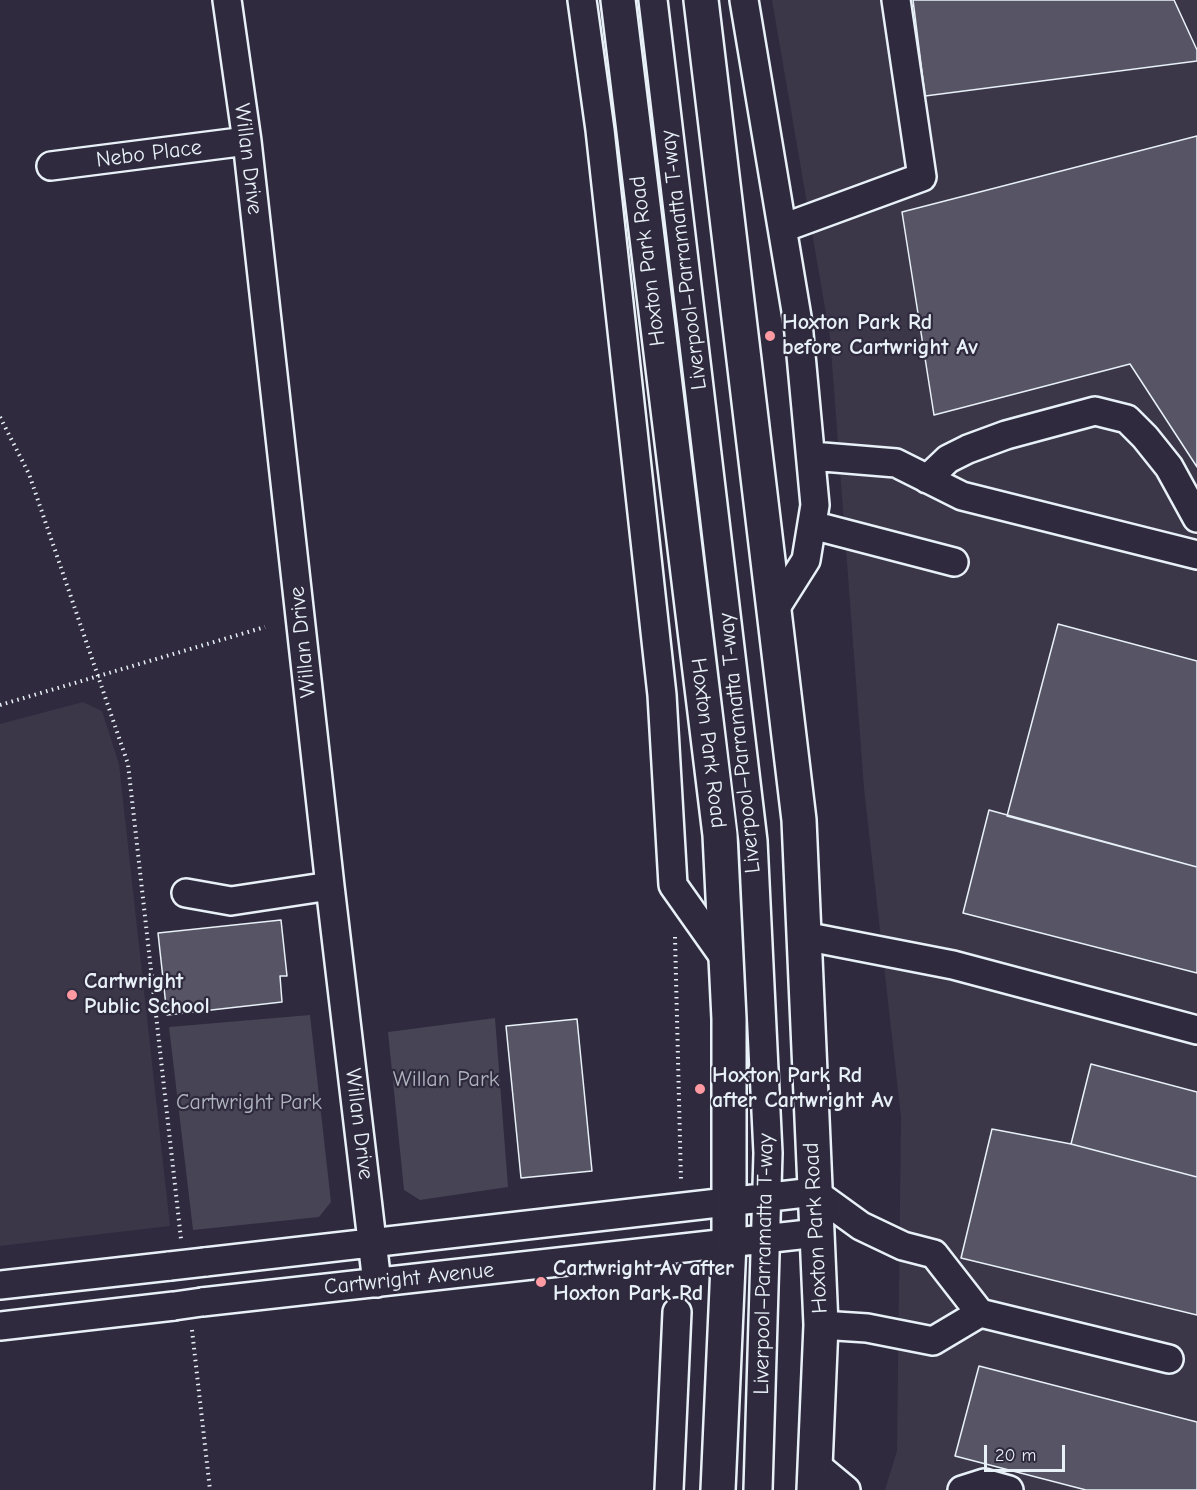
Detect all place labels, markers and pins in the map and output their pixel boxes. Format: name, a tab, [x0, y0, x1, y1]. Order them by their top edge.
place label: Hoxton Park Rd before Cartwright Av	[782, 310, 978, 362]
marker: Hoxton Park Rd before Cartwright Av	[763, 329, 777, 343]
place label: Cartwright Public School	[84, 969, 210, 1020]
marker: Cartwright Public School	[65, 988, 79, 1002]
place label: Hoxton Park Rd after Cartwright Av	[712, 1063, 893, 1114]
marker: Hoxton Park Rd after Cartwright Av	[693, 1082, 707, 1096]
place label: Cartwright Av after Hoxton Park Rd	[553, 1256, 734, 1308]
marker: Cartwright Av after Hoxton Park Rd	[534, 1275, 548, 1289]

